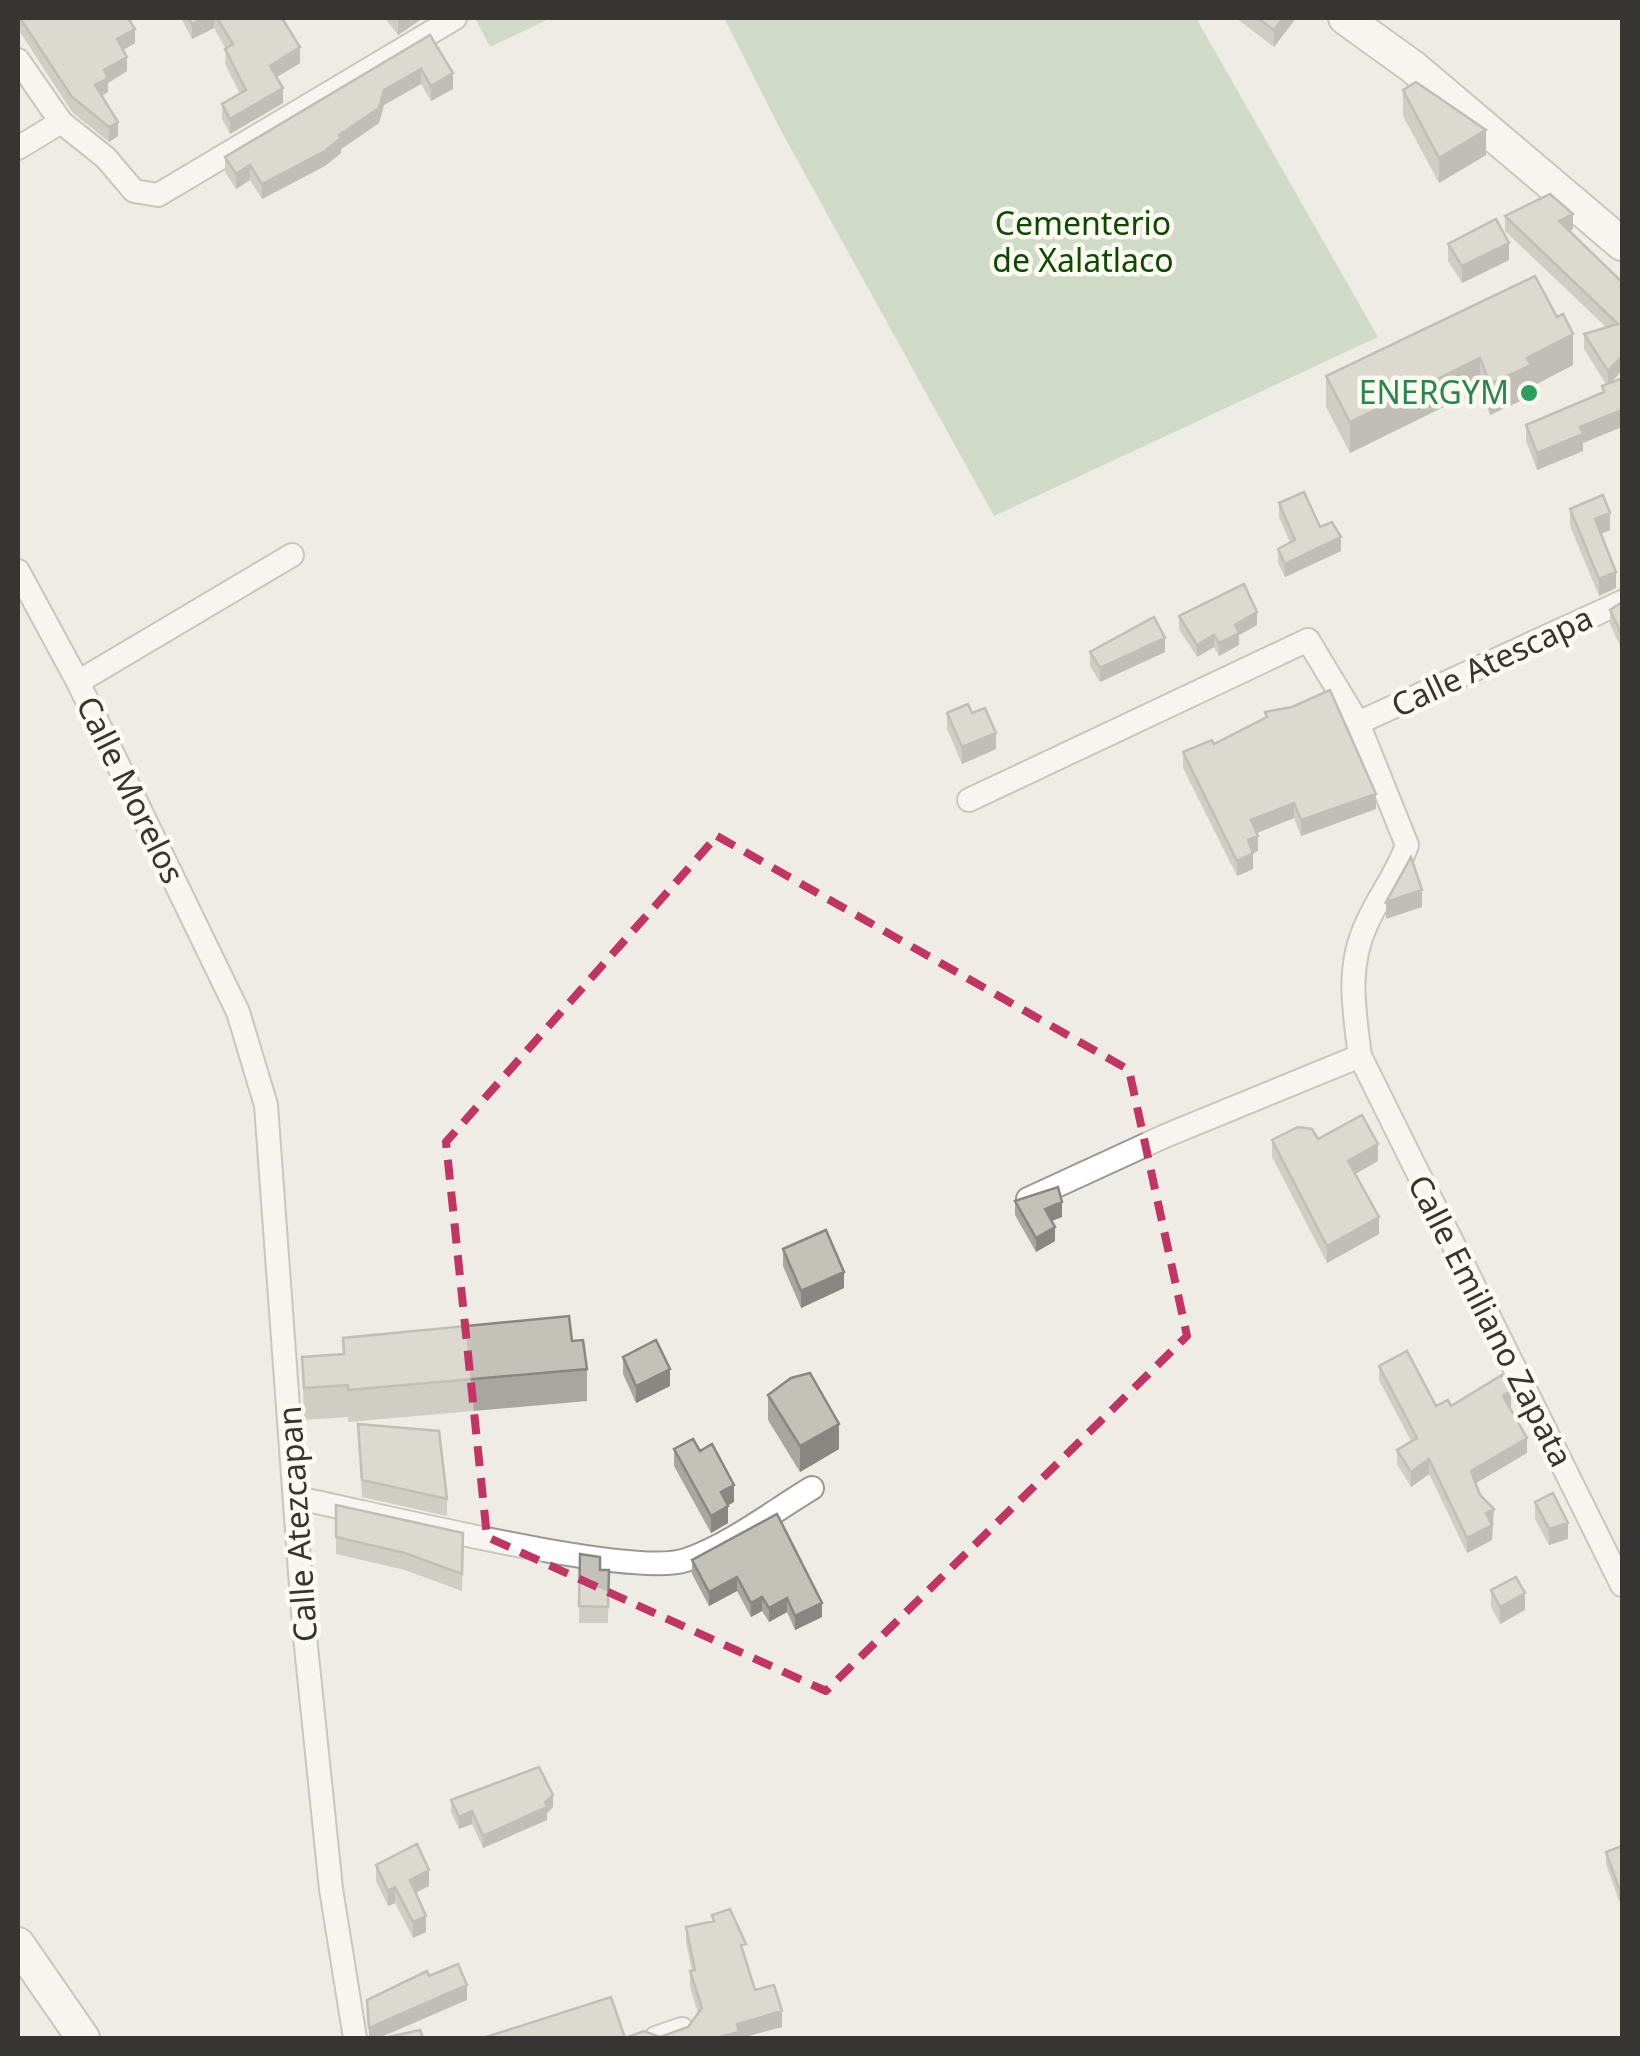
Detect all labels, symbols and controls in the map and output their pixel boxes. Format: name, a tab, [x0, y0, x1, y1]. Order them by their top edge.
park label: Cementerio de Xalatlaco	[992, 201, 1174, 281]
place label: ENERGYM	[1359, 370, 1509, 413]
marker: ENERGYM	[1518, 382, 1540, 404]
street label: Calle Atescapa	[1384, 595, 1599, 726]
street label: Calle Morelos	[68, 689, 195, 890]
street label: Calle Emiliano Zapata	[1399, 1167, 1584, 1474]
street label: Calle Atezcapan	[267, 1405, 326, 1644]

